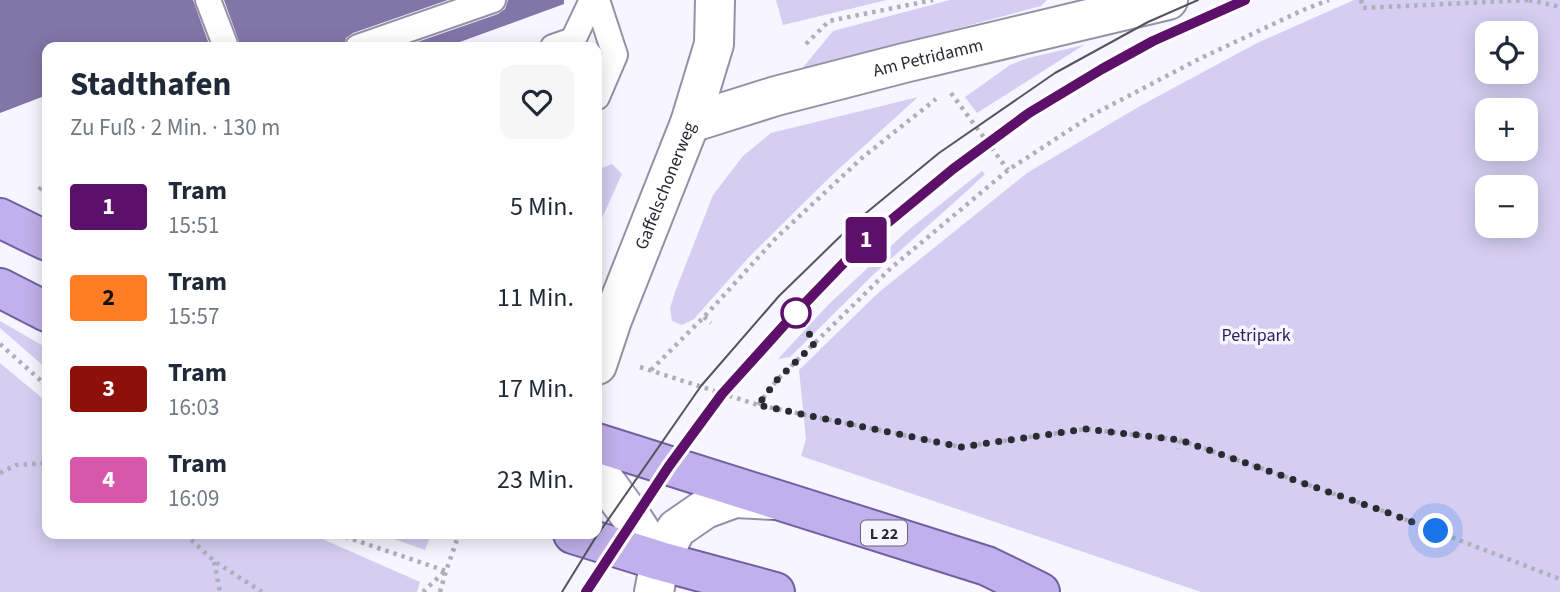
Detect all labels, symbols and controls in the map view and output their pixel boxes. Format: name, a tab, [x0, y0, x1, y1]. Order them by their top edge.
map controls	[1475, 21, 1538, 238]
button: locate	[1475, 21, 1538, 84]
street label: Am Petridamm	[870, 33, 986, 83]
text: Stadthafen	[70, 61, 231, 108]
button: heart	[500, 65, 574, 139]
button: +	[1475, 98, 1538, 161]
text: Zu Fuß · 2 Min. · 130 m	[70, 111, 280, 144]
street label: Gaffelschonerweg	[629, 118, 702, 253]
text: Tram	[168, 172, 227, 209]
button: −	[1475, 175, 1538, 238]
text: 5 Min.	[510, 188, 574, 225]
text: 1	[102, 189, 115, 224]
text: 15:51	[168, 209, 219, 242]
line badge: 1	[843, 217, 889, 263]
text: 1	[860, 222, 872, 257]
text: Tram	[168, 263, 227, 300]
text: 11 Min.	[497, 279, 574, 316]
text: 2	[102, 280, 115, 315]
unlabelled marker	[781, 298, 811, 328]
text: 15:57	[168, 300, 219, 333]
park label: Petripark	[1221, 323, 1291, 348]
text: Tram	[168, 354, 227, 391]
text: 17 Min.	[497, 370, 574, 407]
text: 3	[102, 371, 115, 406]
text: 16:03	[168, 391, 219, 424]
text: Tram	[168, 445, 227, 482]
text: 23 Min.	[497, 461, 574, 498]
text: 4	[102, 462, 115, 497]
text: 16:09	[168, 482, 219, 515]
your location	[1418, 513, 1453, 548]
road number: L 22	[861, 520, 907, 546]

